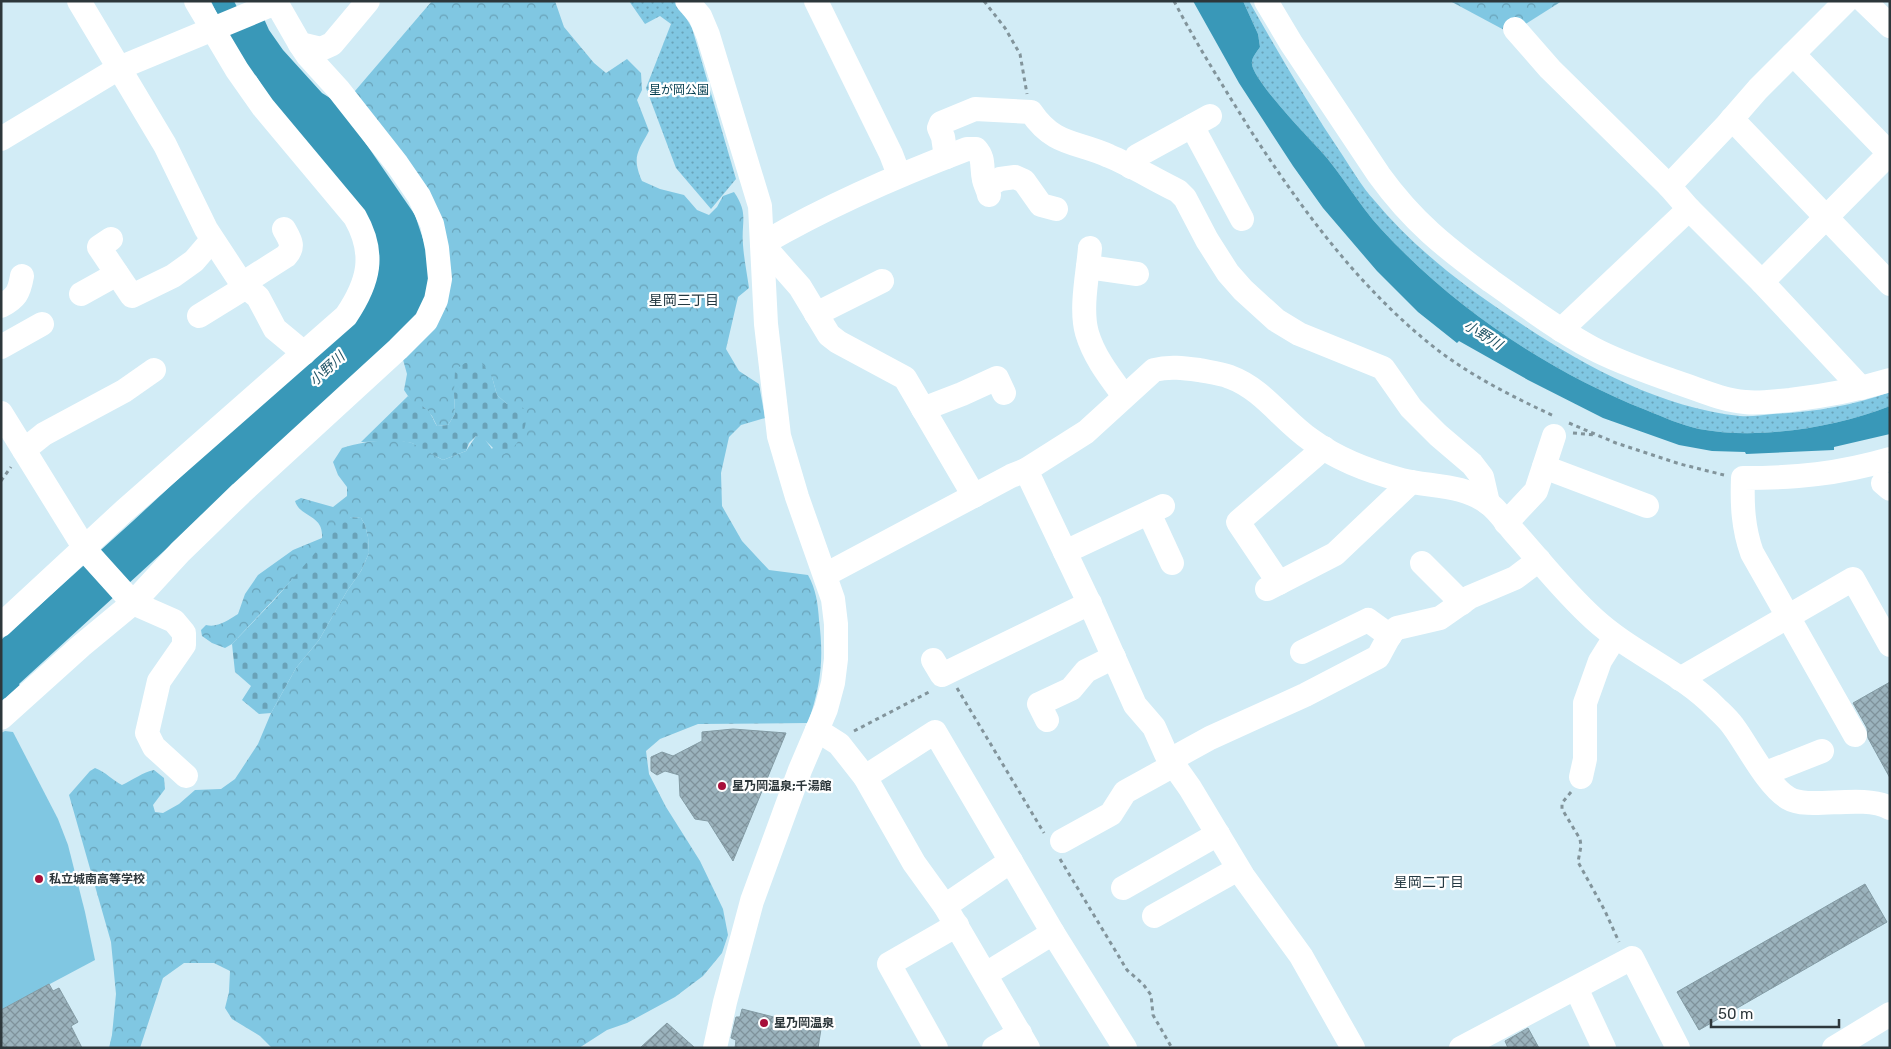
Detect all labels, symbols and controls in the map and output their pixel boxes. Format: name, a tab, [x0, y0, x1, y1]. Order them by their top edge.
park label: 星が岡公園	[649, 83, 709, 97]
district label: 星岡三丁目	[649, 292, 719, 309]
water label: 小野川	[1461, 317, 1507, 354]
water label: 小野川	[306, 347, 350, 390]
place label: 星乃岡温泉;千湯館	[732, 779, 832, 793]
marker: 星乃岡温泉;千湯館	[716, 780, 728, 792]
place label: 私立城南高等学校	[49, 872, 145, 886]
marker: 私立城南高等学校	[33, 873, 45, 885]
district label: 星岡二丁目	[1394, 874, 1464, 891]
scale bar	[1711, 996, 1838, 1028]
text: 50 m	[1718, 1005, 1753, 1023]
place label: 星乃岡温泉	[774, 1016, 834, 1030]
marker: 星乃岡温泉	[758, 1017, 770, 1029]

